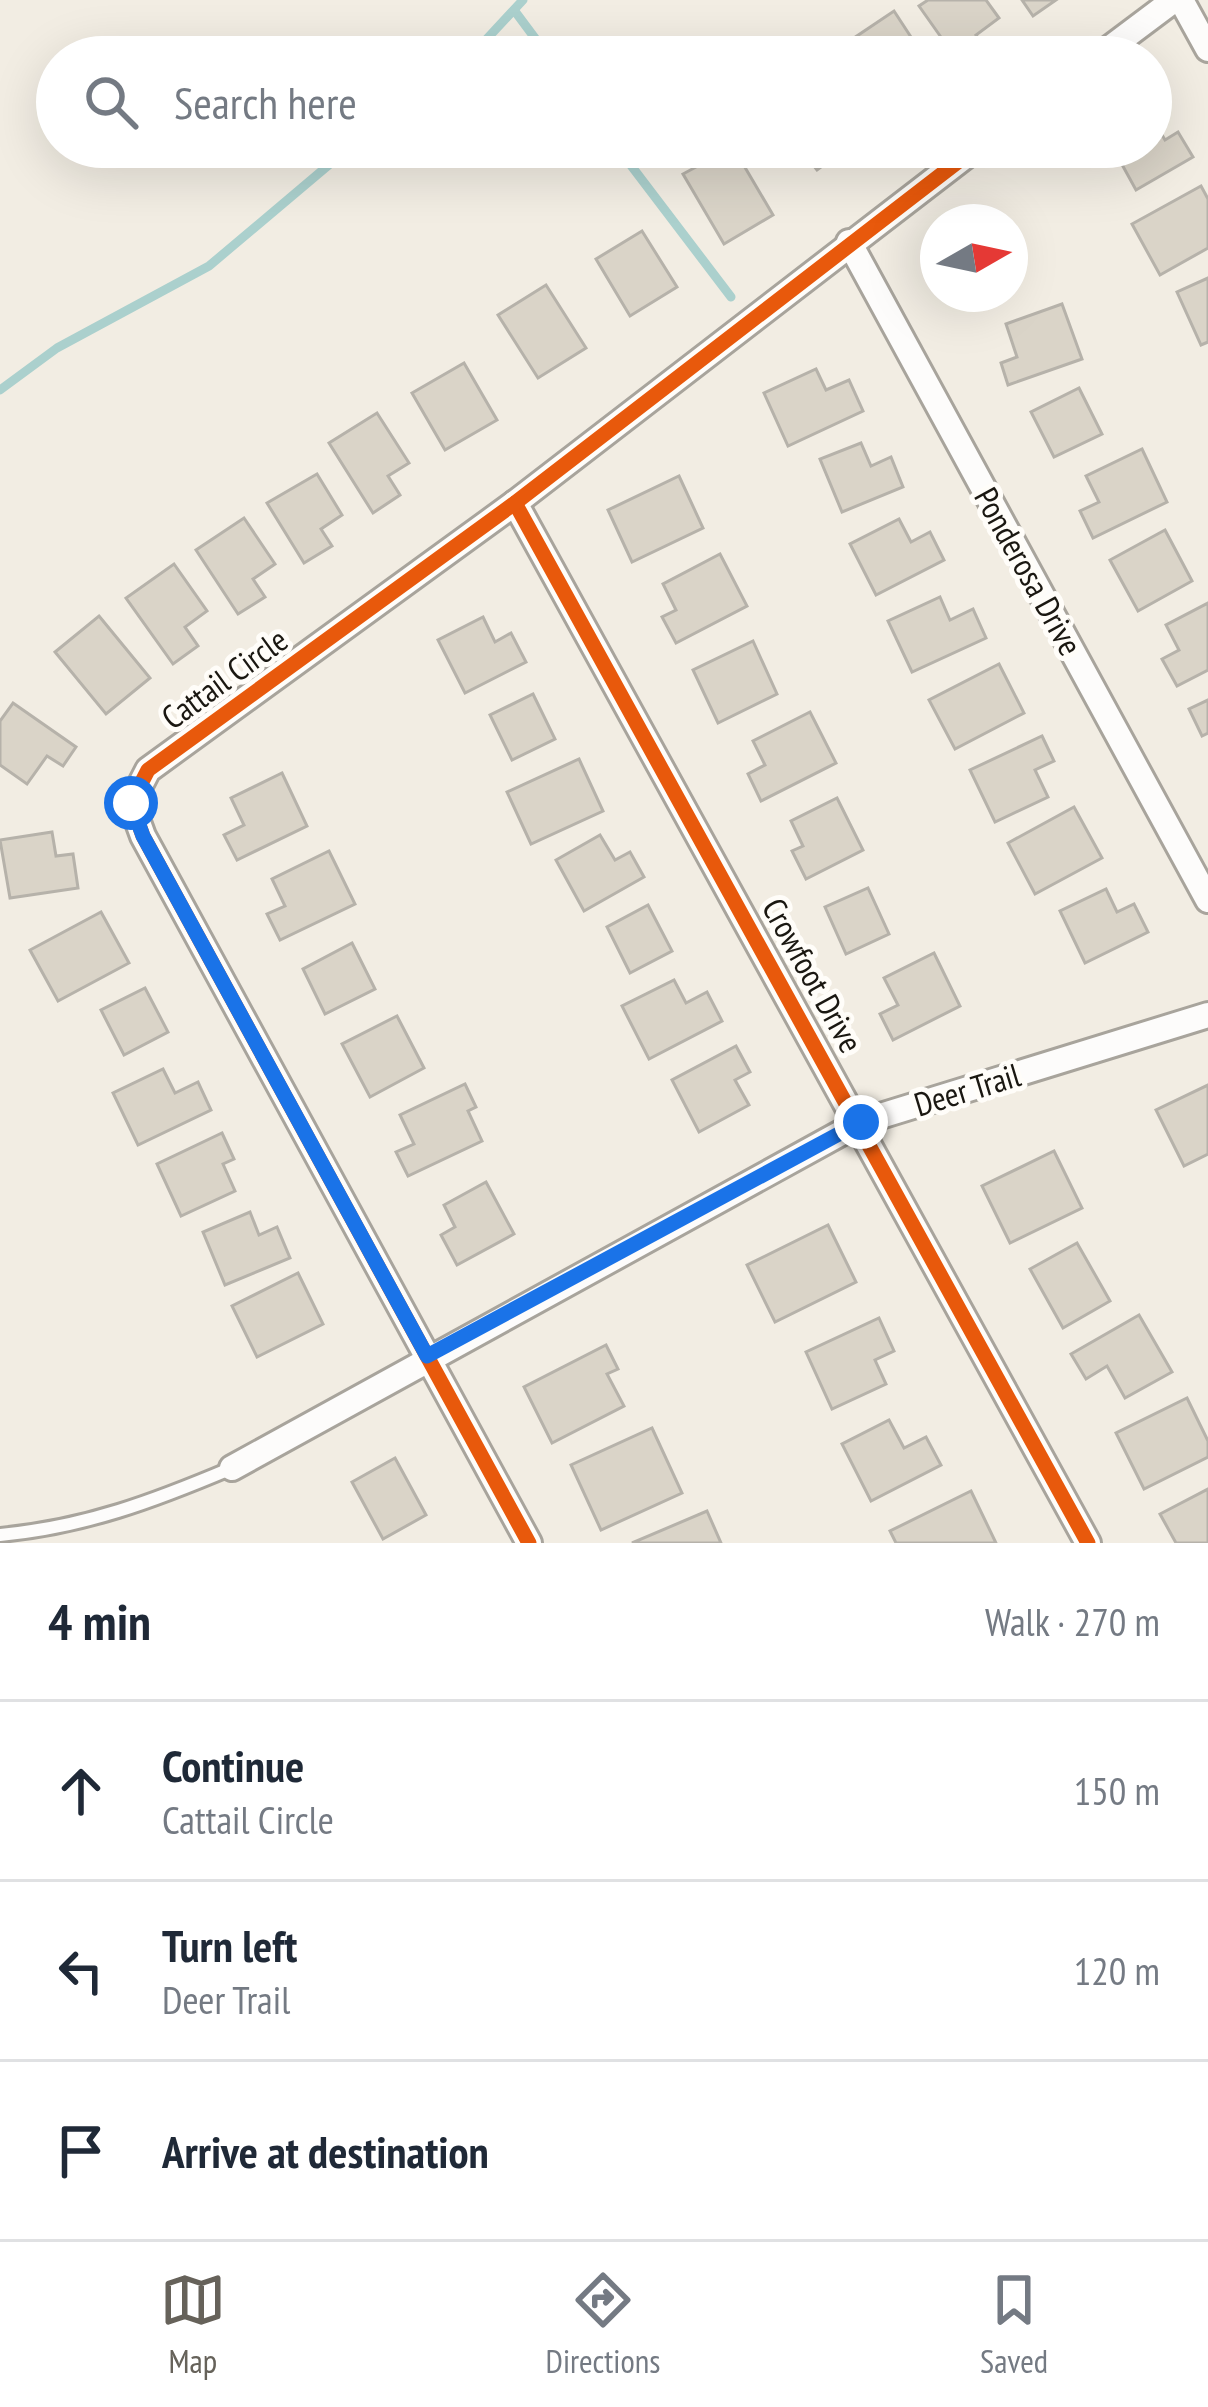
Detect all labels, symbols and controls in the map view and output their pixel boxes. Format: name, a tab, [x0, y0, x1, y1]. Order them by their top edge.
search box	[36, 36, 1172, 168]
icon: search	[78, 69, 144, 135]
text: Search here	[174, 73, 357, 131]
north arrow	[920, 204, 1028, 312]
street label: Ponderosa Drive	[965, 480, 1093, 662]
street label: Cattail Circle	[153, 618, 295, 738]
route start	[104, 776, 158, 830]
street label: Crowfoot Drive	[753, 890, 873, 1060]
street label: Deer Trail	[909, 1052, 1025, 1125]
route end	[834, 1095, 888, 1149]
text: 4 min	[48, 1588, 151, 1654]
text: Walk · 270 m	[985, 1596, 1160, 1647]
text: Continue	[162, 1736, 304, 1794]
icon: ahead	[48, 1758, 114, 1824]
text: 150 m	[1074, 1765, 1160, 1816]
text: Cattail Circle	[162, 1794, 334, 1845]
text: Turn left	[162, 1916, 297, 1974]
icon: left	[48, 1938, 114, 2004]
text: 120 m	[1074, 1945, 1160, 1996]
text: Deer Trail	[162, 1974, 290, 2025]
icon: arrive	[48, 2118, 114, 2184]
text: Arrive at destination	[162, 2122, 489, 2180]
tab: Map	[160, 2267, 226, 2382]
tab: Directions	[546, 2267, 660, 2382]
tab: Saved	[980, 2267, 1048, 2382]

